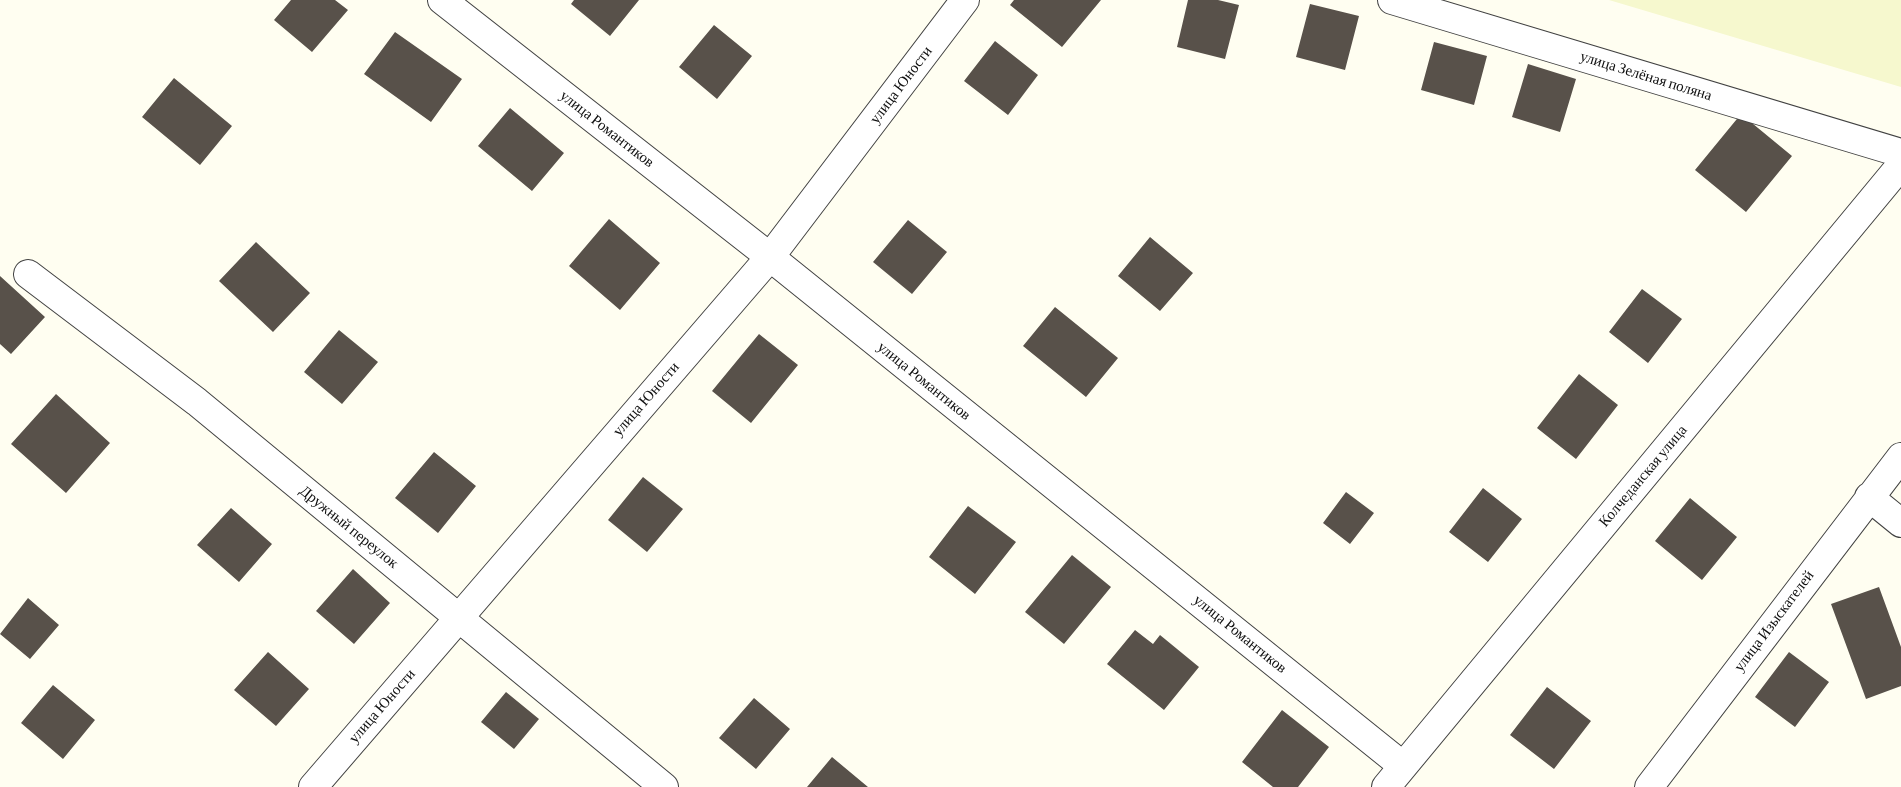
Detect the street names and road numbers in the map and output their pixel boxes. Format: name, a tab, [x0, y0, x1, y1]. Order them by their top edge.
street label: улица Юности	[866, 43, 936, 127]
street label: улица Зелёная поляна	[1578, 47, 1714, 105]
street label: улица Романтиков	[556, 87, 658, 171]
street label: улица Романтиков	[874, 338, 974, 424]
street label: улица Юности	[609, 358, 683, 440]
street label: Колчеданская улица	[1595, 421, 1691, 531]
street label: Дружный переулок	[296, 482, 402, 572]
street label: улица Изыскателей	[1730, 567, 1818, 675]
street label: улица Романтиков	[1190, 591, 1290, 677]
street label: улица Юности	[345, 665, 419, 747]

